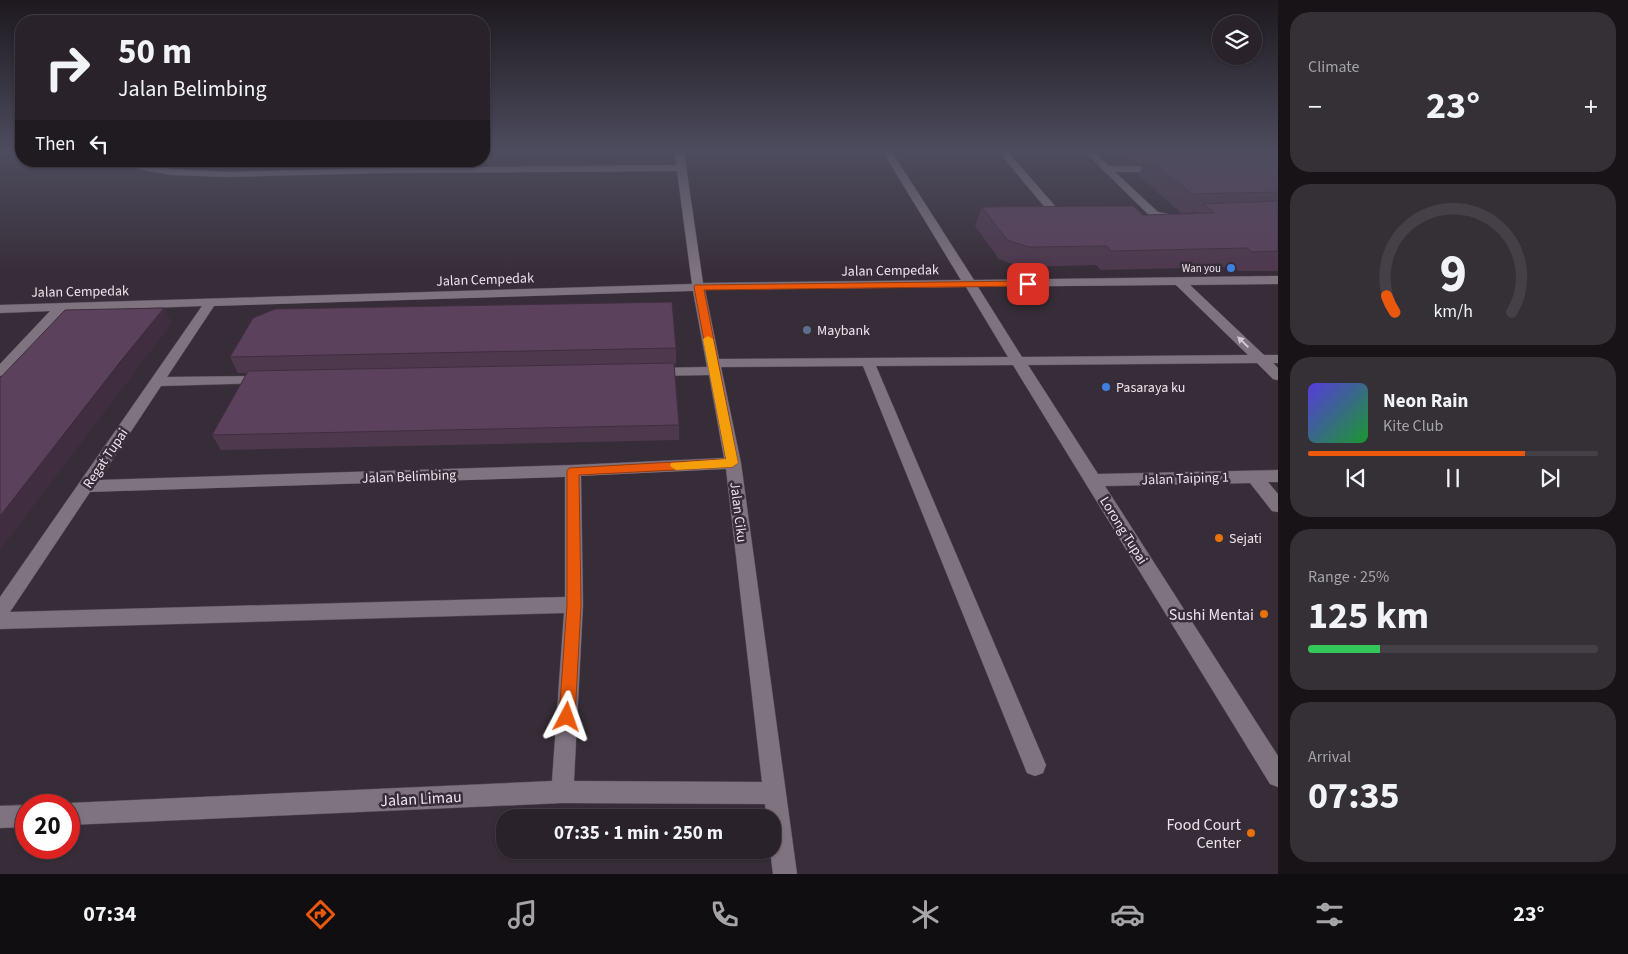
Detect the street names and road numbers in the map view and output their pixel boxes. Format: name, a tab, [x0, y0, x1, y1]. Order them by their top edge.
street label: Jalan Cempedak	[841, 260, 939, 282]
street label: Jalan Cempedak	[436, 268, 534, 292]
street label: Jalan Cempedak	[31, 281, 129, 303]
street label: Regat Tupai	[78, 425, 133, 493]
street label: Jalan Belimbing	[361, 465, 457, 489]
street label: Jalan Taiping 1	[1141, 467, 1229, 491]
street label: Jalan Ciku	[724, 481, 752, 543]
street label: Lorong Tupai	[1094, 493, 1152, 568]
street label: Jalan Limau	[380, 786, 462, 812]

